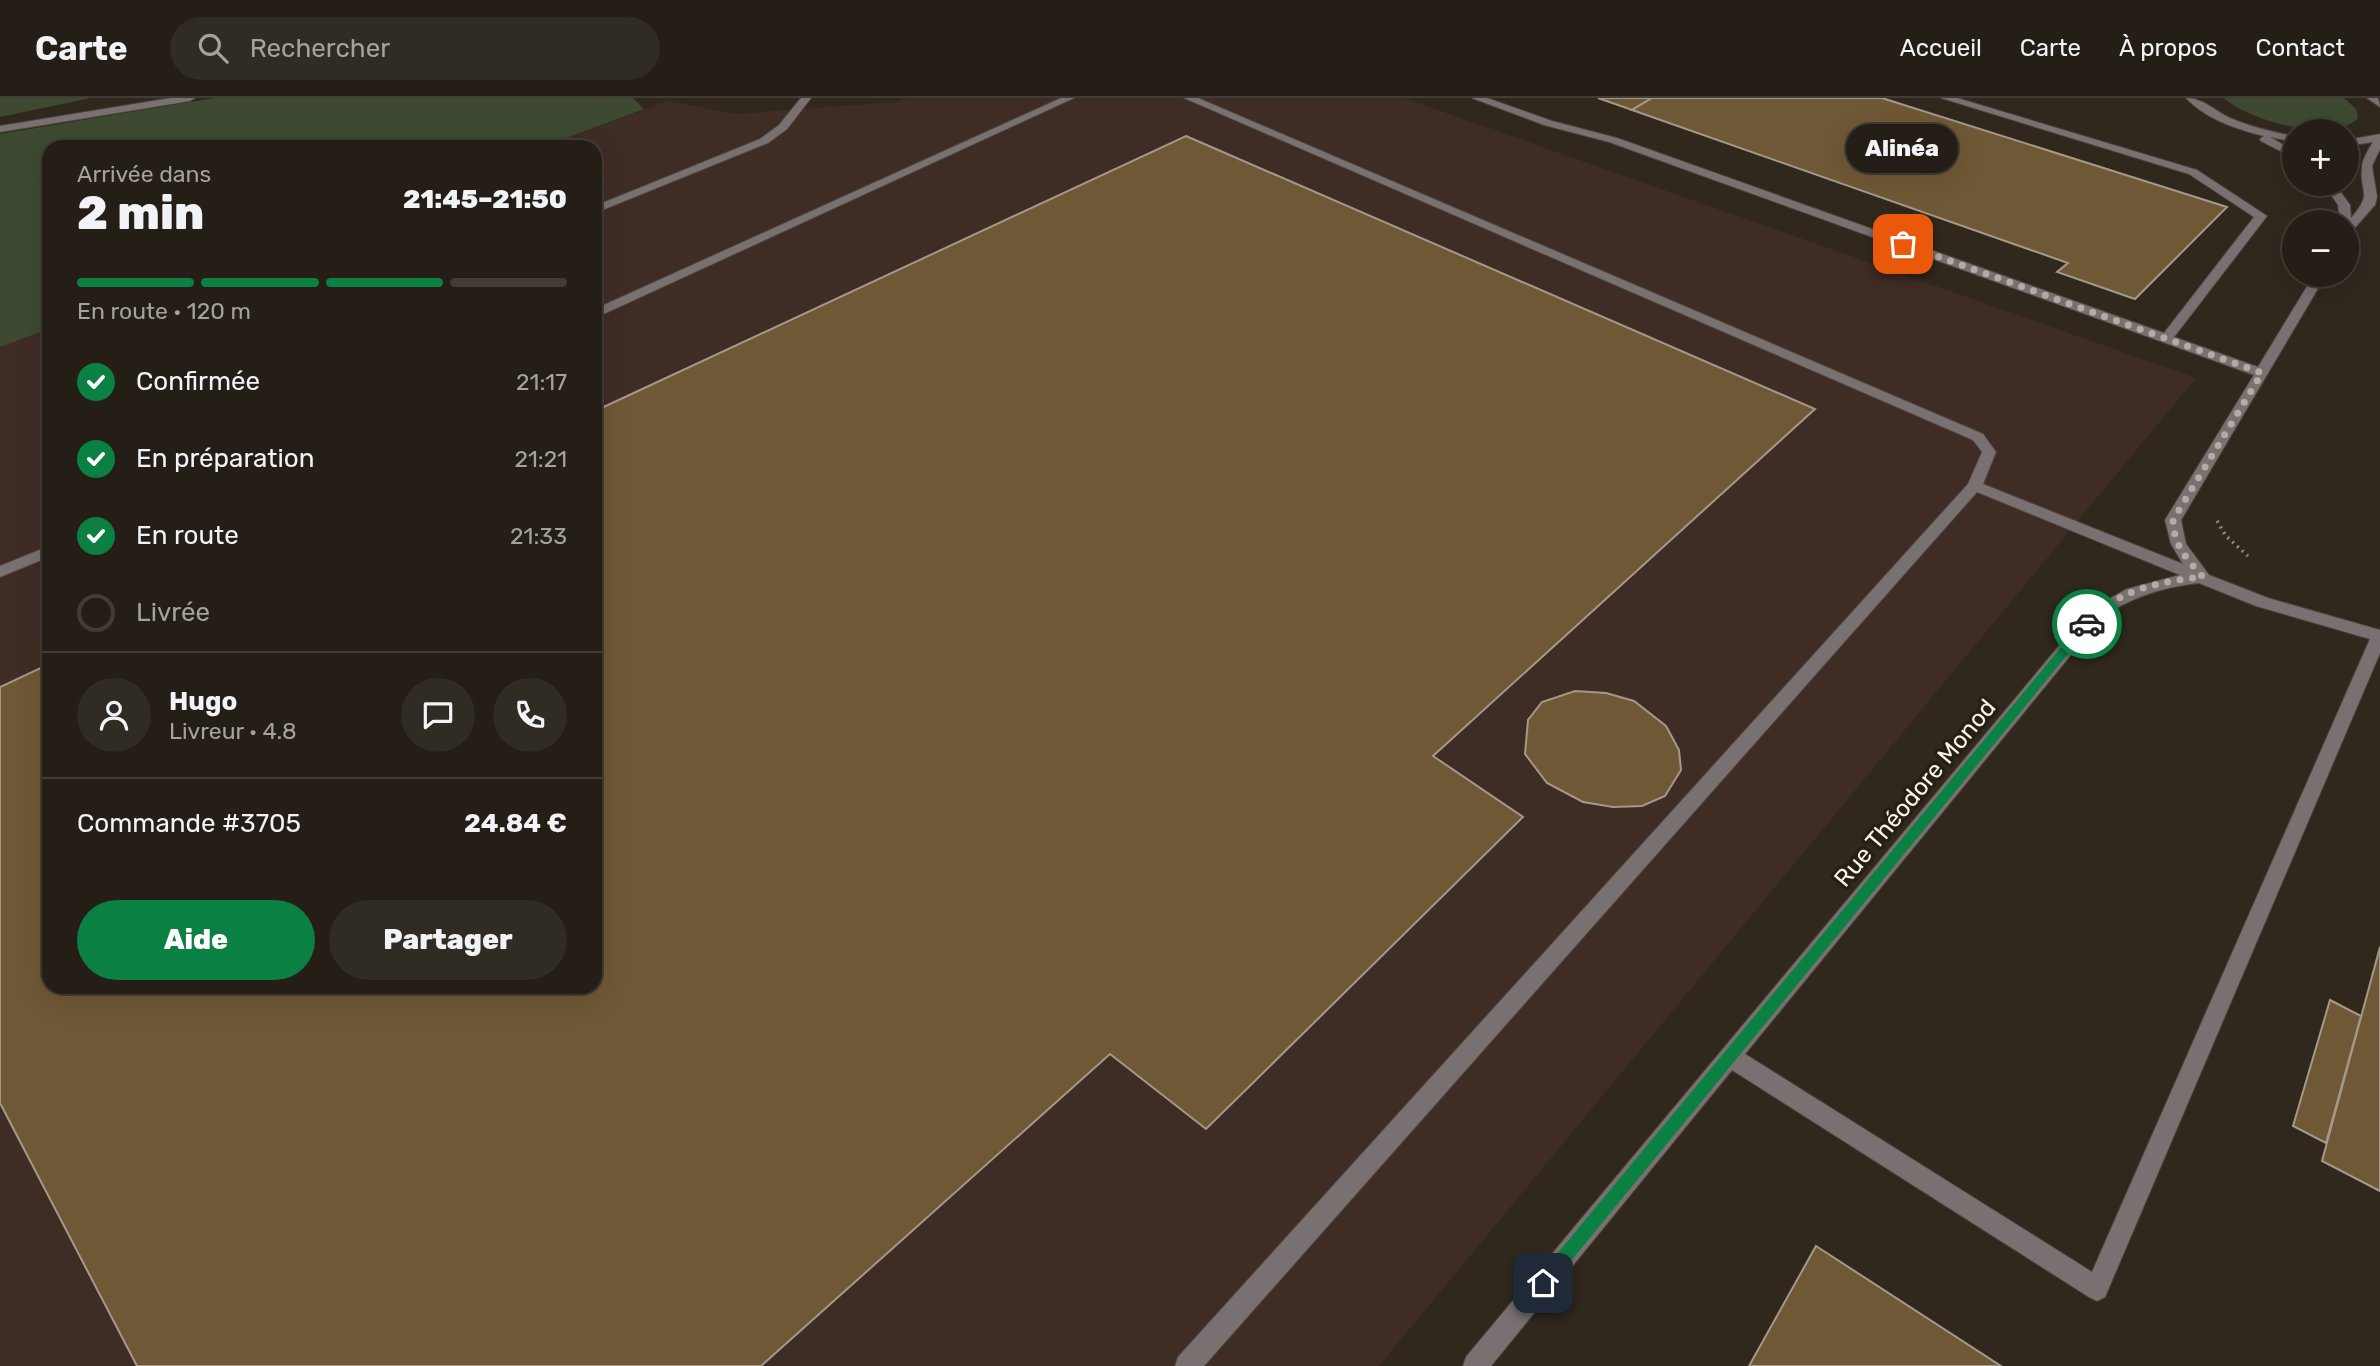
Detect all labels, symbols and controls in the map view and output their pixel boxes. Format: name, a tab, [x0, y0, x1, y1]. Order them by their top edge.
search box	[170, 17, 660, 80]
text: Carte	[35, 29, 128, 68]
icon: search	[194, 29, 232, 67]
text: Rechercher	[250, 33, 390, 64]
text: Accueil	[1900, 34, 1982, 62]
text: Carte	[2020, 34, 2081, 62]
text: À propos	[2119, 34, 2218, 62]
text: Contact	[2256, 34, 2345, 62]
map controls	[2282, 119, 2359, 287]
button: +	[2282, 119, 2359, 196]
callout: Alinéa	[1847, 125, 1959, 174]
text: Alinéa	[1865, 134, 1939, 162]
text: Arrivée dans	[77, 160, 211, 188]
text: 21:45–21:50	[403, 184, 567, 215]
text: 2 min	[77, 186, 204, 241]
button: −	[2282, 210, 2359, 287]
pin	[1873, 214, 1933, 274]
icon: bag	[1884, 225, 1922, 263]
text: En route · 120 m	[77, 297, 251, 325]
icon: check	[77, 363, 115, 401]
text: Confirmée	[136, 366, 260, 397]
text: 21:17	[516, 368, 567, 396]
icon: check	[77, 440, 115, 478]
text: En préparation	[136, 443, 314, 474]
text: 21:21	[514, 445, 567, 473]
icon: check	[77, 517, 115, 555]
text: En route	[136, 520, 239, 551]
text: 21:33	[510, 522, 567, 550]
courier	[2052, 589, 2122, 659]
text: Livrée	[136, 597, 210, 628]
icon: car	[2068, 605, 2106, 643]
button: person	[77, 678, 151, 752]
button: chat	[401, 678, 475, 752]
button: phone	[493, 678, 567, 752]
text: Hugo	[169, 686, 237, 717]
street label: Rue Théodore Monod	[1828, 694, 2002, 892]
text: Livreur · 4.8	[169, 717, 297, 745]
text: Commande #3705	[77, 808, 301, 839]
text: 24.84 €	[464, 808, 567, 839]
button: Aide	[77, 900, 315, 980]
button: Partager	[329, 900, 567, 980]
pin	[1513, 1253, 1573, 1313]
icon: home	[1524, 1264, 1562, 1302]

